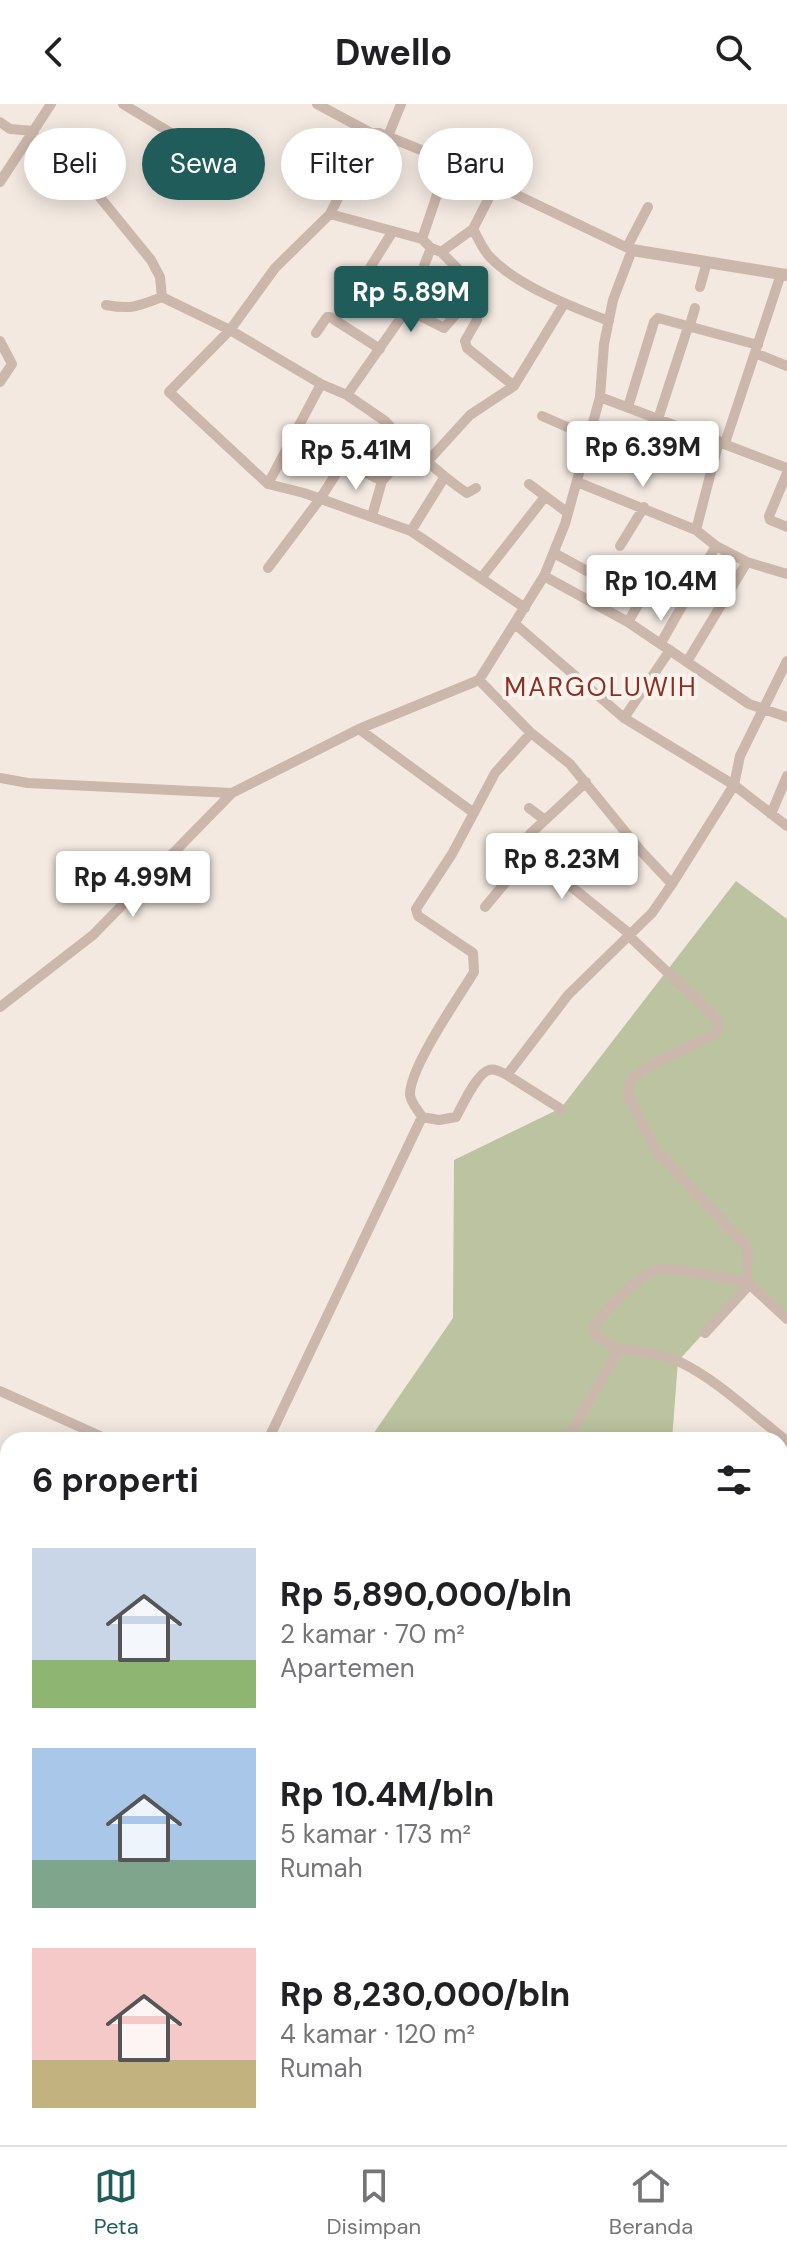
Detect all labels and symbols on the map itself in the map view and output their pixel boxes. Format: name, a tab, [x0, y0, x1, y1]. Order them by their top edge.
pin: Rp 5.89M	[328, 266, 494, 334]
pin: Rp 6.39M	[560, 421, 726, 489]
pin: Rp 5.41M	[273, 424, 439, 492]
pin: Rp 10.4M	[578, 555, 744, 623]
district label: MARGOLUWIH	[504, 670, 698, 704]
pin: Rp 8.23M	[479, 833, 645, 901]
pin: Rp 4.99M	[50, 851, 216, 919]

